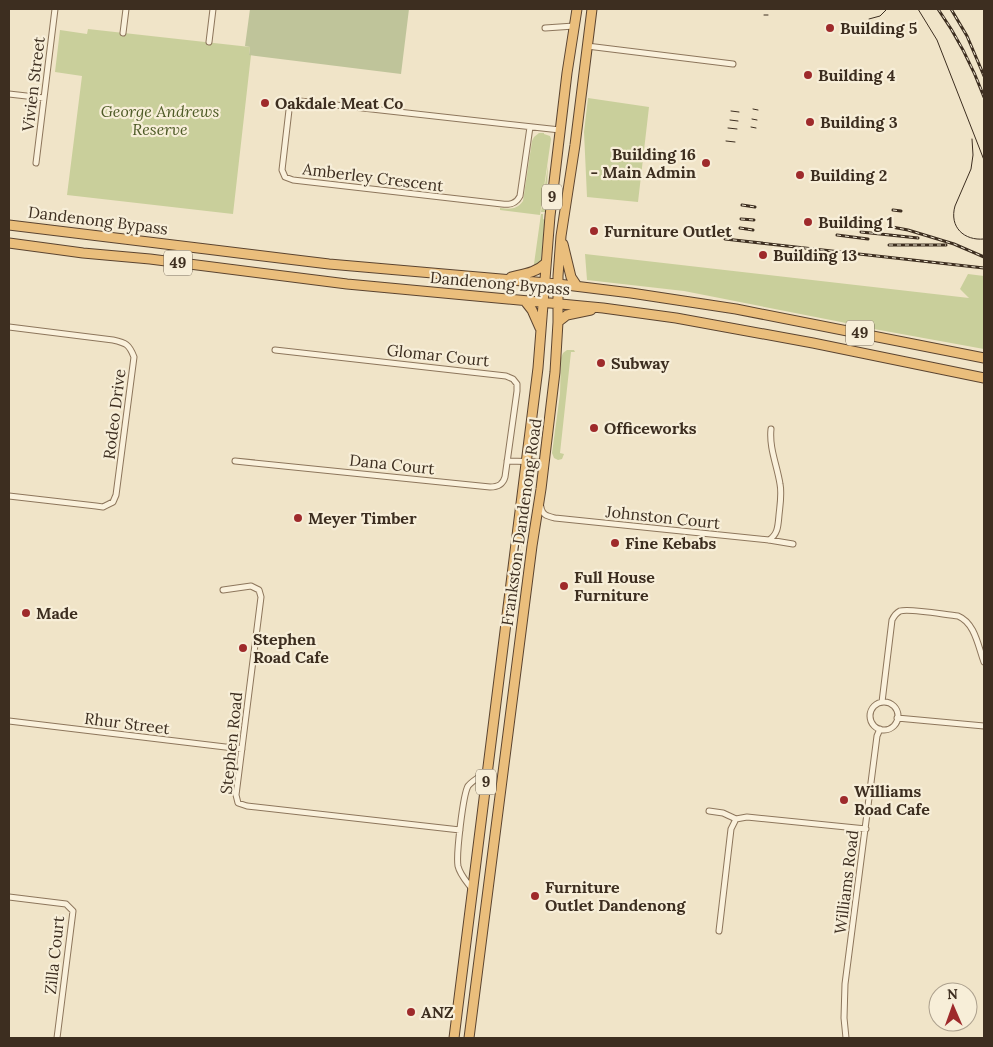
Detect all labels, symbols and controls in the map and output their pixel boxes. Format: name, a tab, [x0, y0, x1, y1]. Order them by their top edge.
place label: Building 5	[840, 18, 918, 38]
marker: Building 5	[824, 22, 836, 34]
street label: Vivien Street	[17, 35, 49, 133]
place label: Building 4	[818, 65, 896, 85]
marker: Building 4	[802, 69, 814, 81]
place label: Oakdale Meat Co	[275, 93, 403, 113]
marker: Oakdale Meat Co	[259, 97, 271, 109]
park label: George Andrews Reserve	[101, 101, 219, 139]
place label: Building 3	[820, 112, 898, 132]
marker: Building 3	[804, 116, 816, 128]
place label: Building 16 - Main Admin	[591, 144, 696, 182]
marker: Building 16 - Main Admin	[700, 157, 712, 169]
street label: Amberley Crescent	[300, 158, 445, 196]
place label: Building 2	[810, 165, 887, 185]
marker: Building 2	[794, 169, 806, 181]
road number: 9	[542, 184, 562, 210]
street label: Dandenong Bypass	[27, 201, 169, 239]
place label: Building 1	[818, 212, 893, 232]
marker: Building 1	[802, 216, 814, 228]
place label: Furniture Outlet	[604, 221, 732, 241]
marker: Furniture Outlet	[588, 225, 600, 237]
place label: Building 13	[773, 245, 857, 265]
marker: Building 13	[757, 249, 769, 261]
road number: 49	[164, 250, 192, 276]
street label: Dandenong Bypass	[429, 267, 571, 299]
road number: 49	[846, 320, 874, 346]
street label: Glomar Court	[386, 340, 491, 370]
place label: Subway	[611, 353, 669, 373]
marker: Subway	[595, 357, 607, 369]
street label: Rodeo Drive	[99, 367, 130, 460]
street label: Frankston-Dandenong Road	[497, 417, 546, 627]
place label: Officeworks	[604, 418, 697, 438]
marker: Officeworks	[588, 422, 600, 434]
street label: Dana Court	[348, 450, 436, 479]
street label: Johnston Court	[604, 501, 722, 533]
place label: Meyer Timber	[308, 508, 417, 528]
marker: Meyer Timber	[292, 512, 304, 524]
place label: Fine Kebabs	[625, 533, 717, 553]
marker: Fine Kebabs	[609, 537, 621, 549]
place label: Full House Furniture	[574, 567, 655, 605]
marker: Full House Furniture	[558, 580, 570, 592]
place label: Made	[36, 603, 78, 623]
marker: Made	[20, 607, 32, 619]
place label: Stephen Road Cafe	[253, 629, 329, 667]
marker: Stephen Road Cafe	[237, 642, 249, 654]
street label: Stephen Road	[216, 690, 246, 795]
street label: Rhur Street	[83, 708, 172, 738]
road number: 9	[476, 770, 496, 794]
place label: Williams Road Cafe	[854, 781, 930, 819]
marker: Williams Road Cafe	[838, 794, 850, 806]
street label: Williams Road	[830, 828, 862, 935]
place label: Furniture Outlet Dandenong	[545, 877, 686, 915]
marker: Furniture Outlet Dandenong	[529, 890, 541, 902]
street label: Zilla Court	[40, 914, 68, 995]
north arrow	[928, 982, 978, 1032]
text: N	[947, 985, 958, 1003]
place label: ANZ	[421, 1002, 454, 1022]
marker: ANZ	[405, 1006, 417, 1018]

